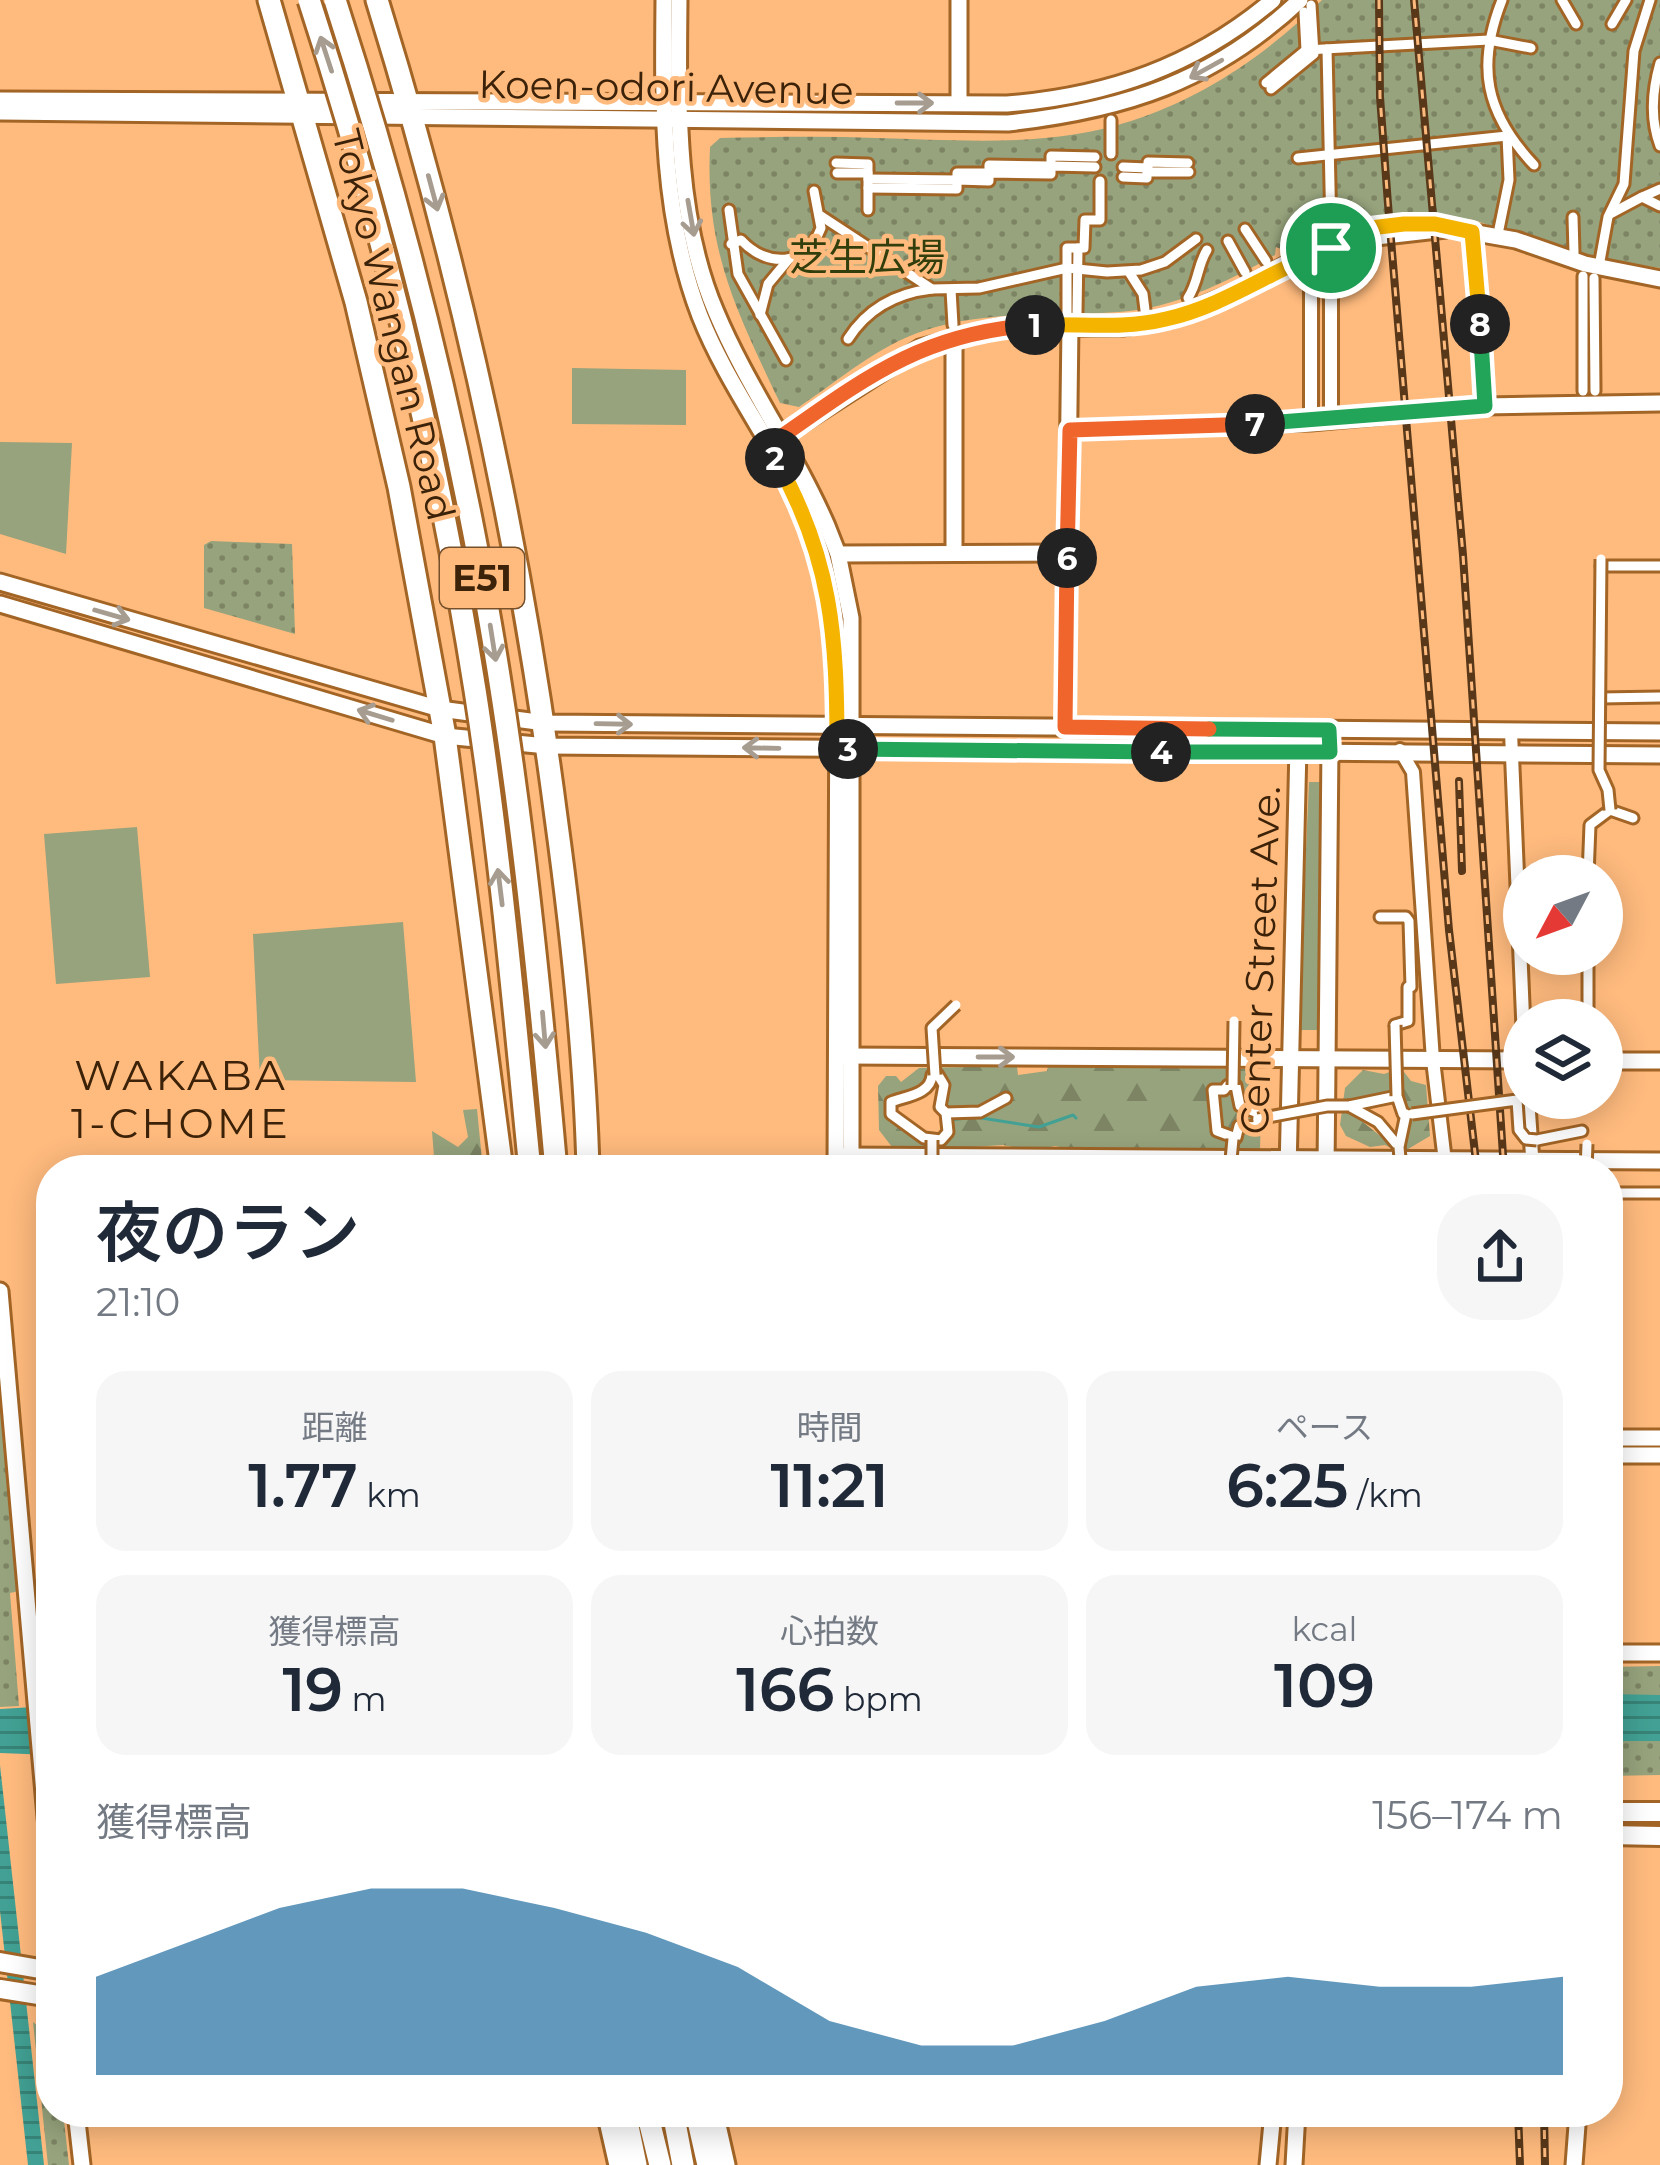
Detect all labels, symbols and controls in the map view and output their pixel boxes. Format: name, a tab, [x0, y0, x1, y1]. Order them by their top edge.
one-way arrow	[314, 36, 336, 74]
one-way arrow	[1189, 58, 1224, 81]
street label: Koen-odori Avenue	[478, 60, 854, 114]
one-way arrow	[895, 92, 934, 114]
street label: Tokyo Wangan Road	[322, 125, 466, 525]
one-way arrow	[424, 173, 446, 211]
pin	[1280, 197, 1382, 299]
one-way arrow	[681, 198, 704, 237]
icon: arrive	[1298, 215, 1364, 281]
park label: 芝生広場	[789, 233, 945, 281]
pin: 8	[1450, 294, 1510, 354]
pin: 1	[1005, 295, 1065, 355]
text: 8	[1469, 304, 1491, 344]
text: 1	[1029, 305, 1041, 345]
pin: 7	[1225, 394, 1285, 454]
text: 7	[1245, 404, 1265, 444]
pin: 2	[745, 428, 805, 488]
text: 2	[765, 438, 785, 478]
pin: 6	[1037, 528, 1097, 588]
text: 6	[1056, 538, 1078, 578]
road number: E51	[440, 548, 524, 608]
one-way arrow	[93, 605, 131, 627]
one-way arrow	[483, 623, 506, 662]
one-way arrow	[357, 703, 395, 725]
one-way arrow	[594, 713, 633, 735]
pin: 3	[818, 719, 878, 779]
pin: 4	[1131, 722, 1191, 782]
text: 3	[838, 729, 858, 769]
text: 4	[1150, 732, 1172, 772]
one-way arrow	[742, 737, 781, 759]
street label: Center Street Ave.	[1230, 785, 1290, 1135]
north arrow	[1503, 855, 1623, 975]
map controls	[1503, 855, 1623, 1119]
one-way arrow	[489, 868, 511, 907]
button: layers	[1503, 999, 1623, 1119]
one-way arrow	[533, 1010, 556, 1049]
one-way arrow	[976, 1046, 1015, 1068]
district label: WAKABA 1-CHOME	[71, 1049, 291, 1149]
text: 夜のラン	[96, 1192, 360, 1273]
button: share	[1437, 1194, 1563, 1320]
text: 21:10	[96, 1278, 180, 1326]
text: 距離	[302, 1407, 368, 1447]
text: 時間	[797, 1407, 863, 1447]
text: ペース	[1276, 1407, 1373, 1447]
text: 1.77	[248, 1449, 358, 1522]
text: 11:21	[770, 1449, 889, 1522]
text: 6:25	[1226, 1449, 1348, 1522]
text: km	[358, 1475, 421, 1515]
text: /km	[1348, 1475, 1423, 1515]
text: kcal	[1292, 1609, 1357, 1649]
text: 獲得標高	[269, 1611, 401, 1651]
text: 心拍数	[780, 1611, 879, 1651]
text: 109	[1274, 1649, 1375, 1722]
text: 19	[282, 1653, 343, 1726]
text: 166	[736, 1653, 834, 1726]
text: m	[343, 1679, 387, 1719]
text: bpm	[834, 1679, 923, 1719]
text: 156–174 m	[1372, 1791, 1563, 1839]
text: 獲得標高	[96, 1798, 252, 1846]

